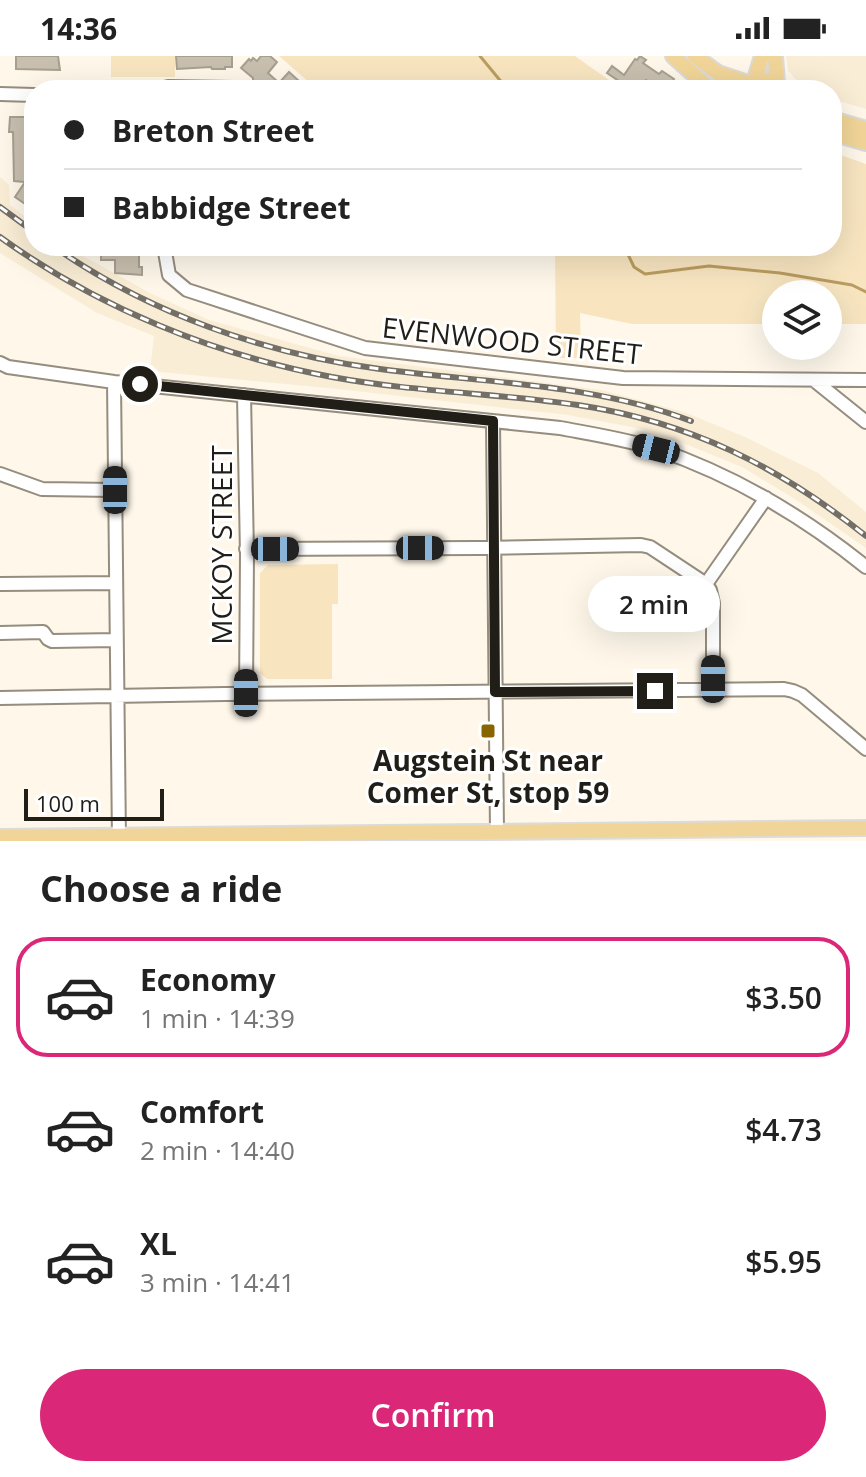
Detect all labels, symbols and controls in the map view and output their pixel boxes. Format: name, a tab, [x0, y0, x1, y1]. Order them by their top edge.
text: 14:36	[40, 8, 117, 49]
text: Breton Street	[112, 110, 314, 151]
text: Babbidge Street	[112, 187, 351, 228]
map controls	[762, 280, 842, 360]
button: layers	[762, 280, 842, 360]
street label: EVENWOOD STREET	[380, 307, 644, 373]
route start	[122, 366, 158, 402]
car	[630, 432, 682, 466]
street label: MCKOY STREET	[202, 445, 240, 645]
car	[103, 466, 127, 514]
car	[396, 536, 444, 560]
car	[251, 537, 299, 561]
callout: 2 min	[589, 575, 721, 631]
text: 2 min	[619, 586, 689, 622]
car	[701, 655, 725, 703]
car	[234, 669, 258, 717]
route end	[637, 673, 673, 709]
marker: Augstein St near Comer St, stop 59	[479, 722, 497, 740]
place label: Augstein St near Comer St, stop 59	[367, 741, 609, 811]
scale bar	[24, 785, 164, 821]
text: 100 m	[36, 788, 100, 818]
text: Choose a ride	[40, 864, 282, 913]
text: Economy	[140, 959, 276, 1000]
icon: car	[44, 961, 116, 1033]
text: $3.50	[745, 977, 822, 1018]
text: 1 min · 14:39	[140, 1000, 295, 1036]
text: Comfort	[140, 1091, 264, 1132]
icon: car	[44, 1093, 116, 1165]
text: $4.73	[745, 1109, 822, 1150]
text: 2 min · 14:40	[140, 1132, 295, 1168]
text: XL	[140, 1223, 177, 1264]
icon: car	[44, 1225, 116, 1297]
text: $5.95	[745, 1241, 822, 1282]
text: 3 min · 14:41	[140, 1264, 295, 1300]
button: Confirm	[40, 1369, 826, 1461]

